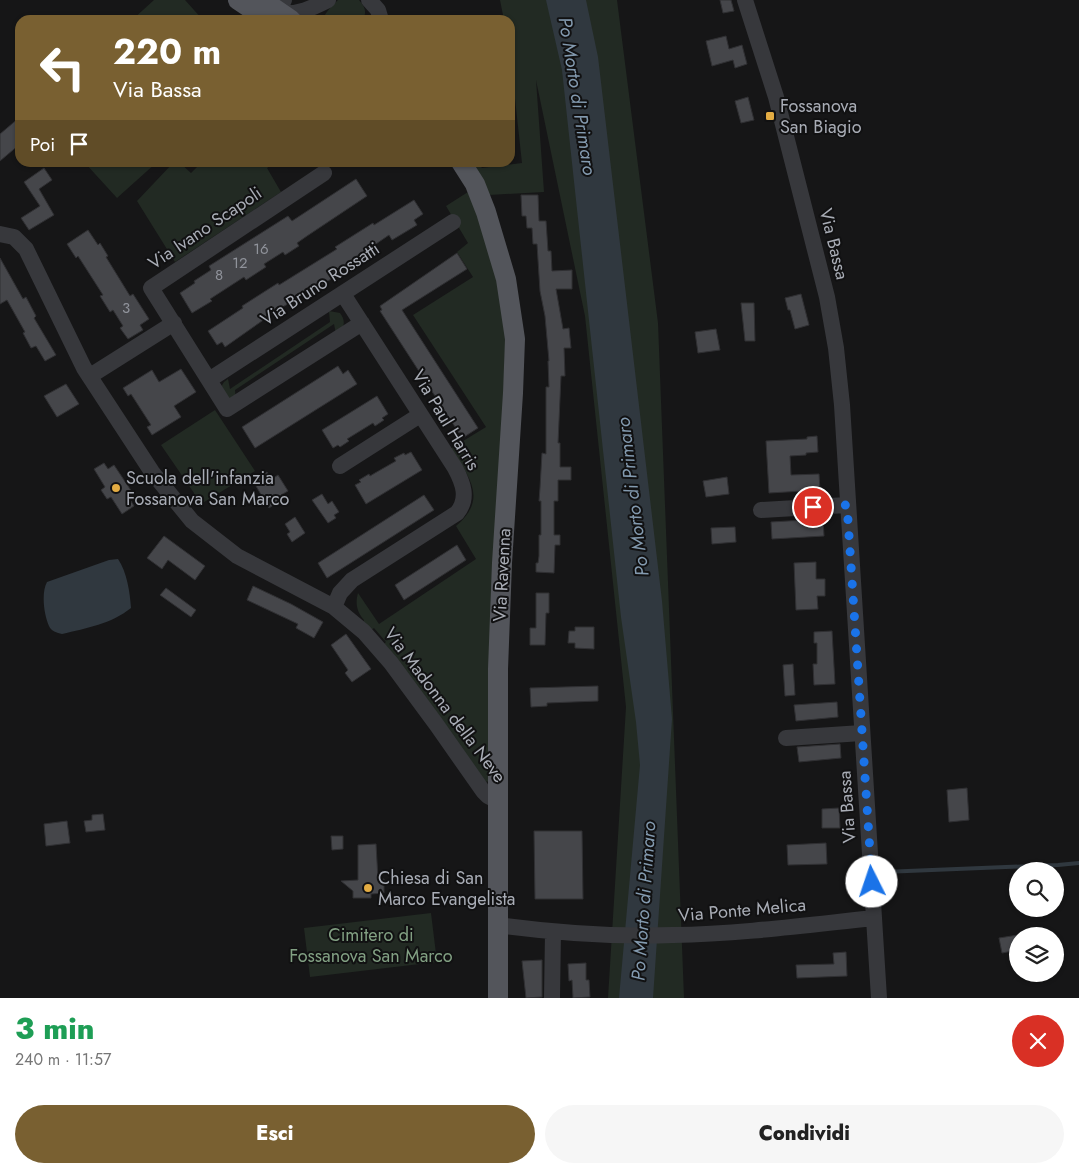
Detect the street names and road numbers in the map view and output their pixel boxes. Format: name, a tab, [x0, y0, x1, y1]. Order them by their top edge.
street label: Via Ivano Scapoli	[143, 180, 267, 276]
street label: Via Bassa	[813, 206, 855, 282]
street label: Via Bruno Rossatti	[255, 236, 385, 332]
street label: Via Paul Harris	[406, 365, 486, 475]
street label: Via Ravenna	[487, 528, 517, 622]
street label: Via Madonna della Neve	[378, 622, 512, 788]
street label: Via Bassa	[832, 770, 862, 844]
street label: Via Ponte Melica	[677, 891, 807, 929]

